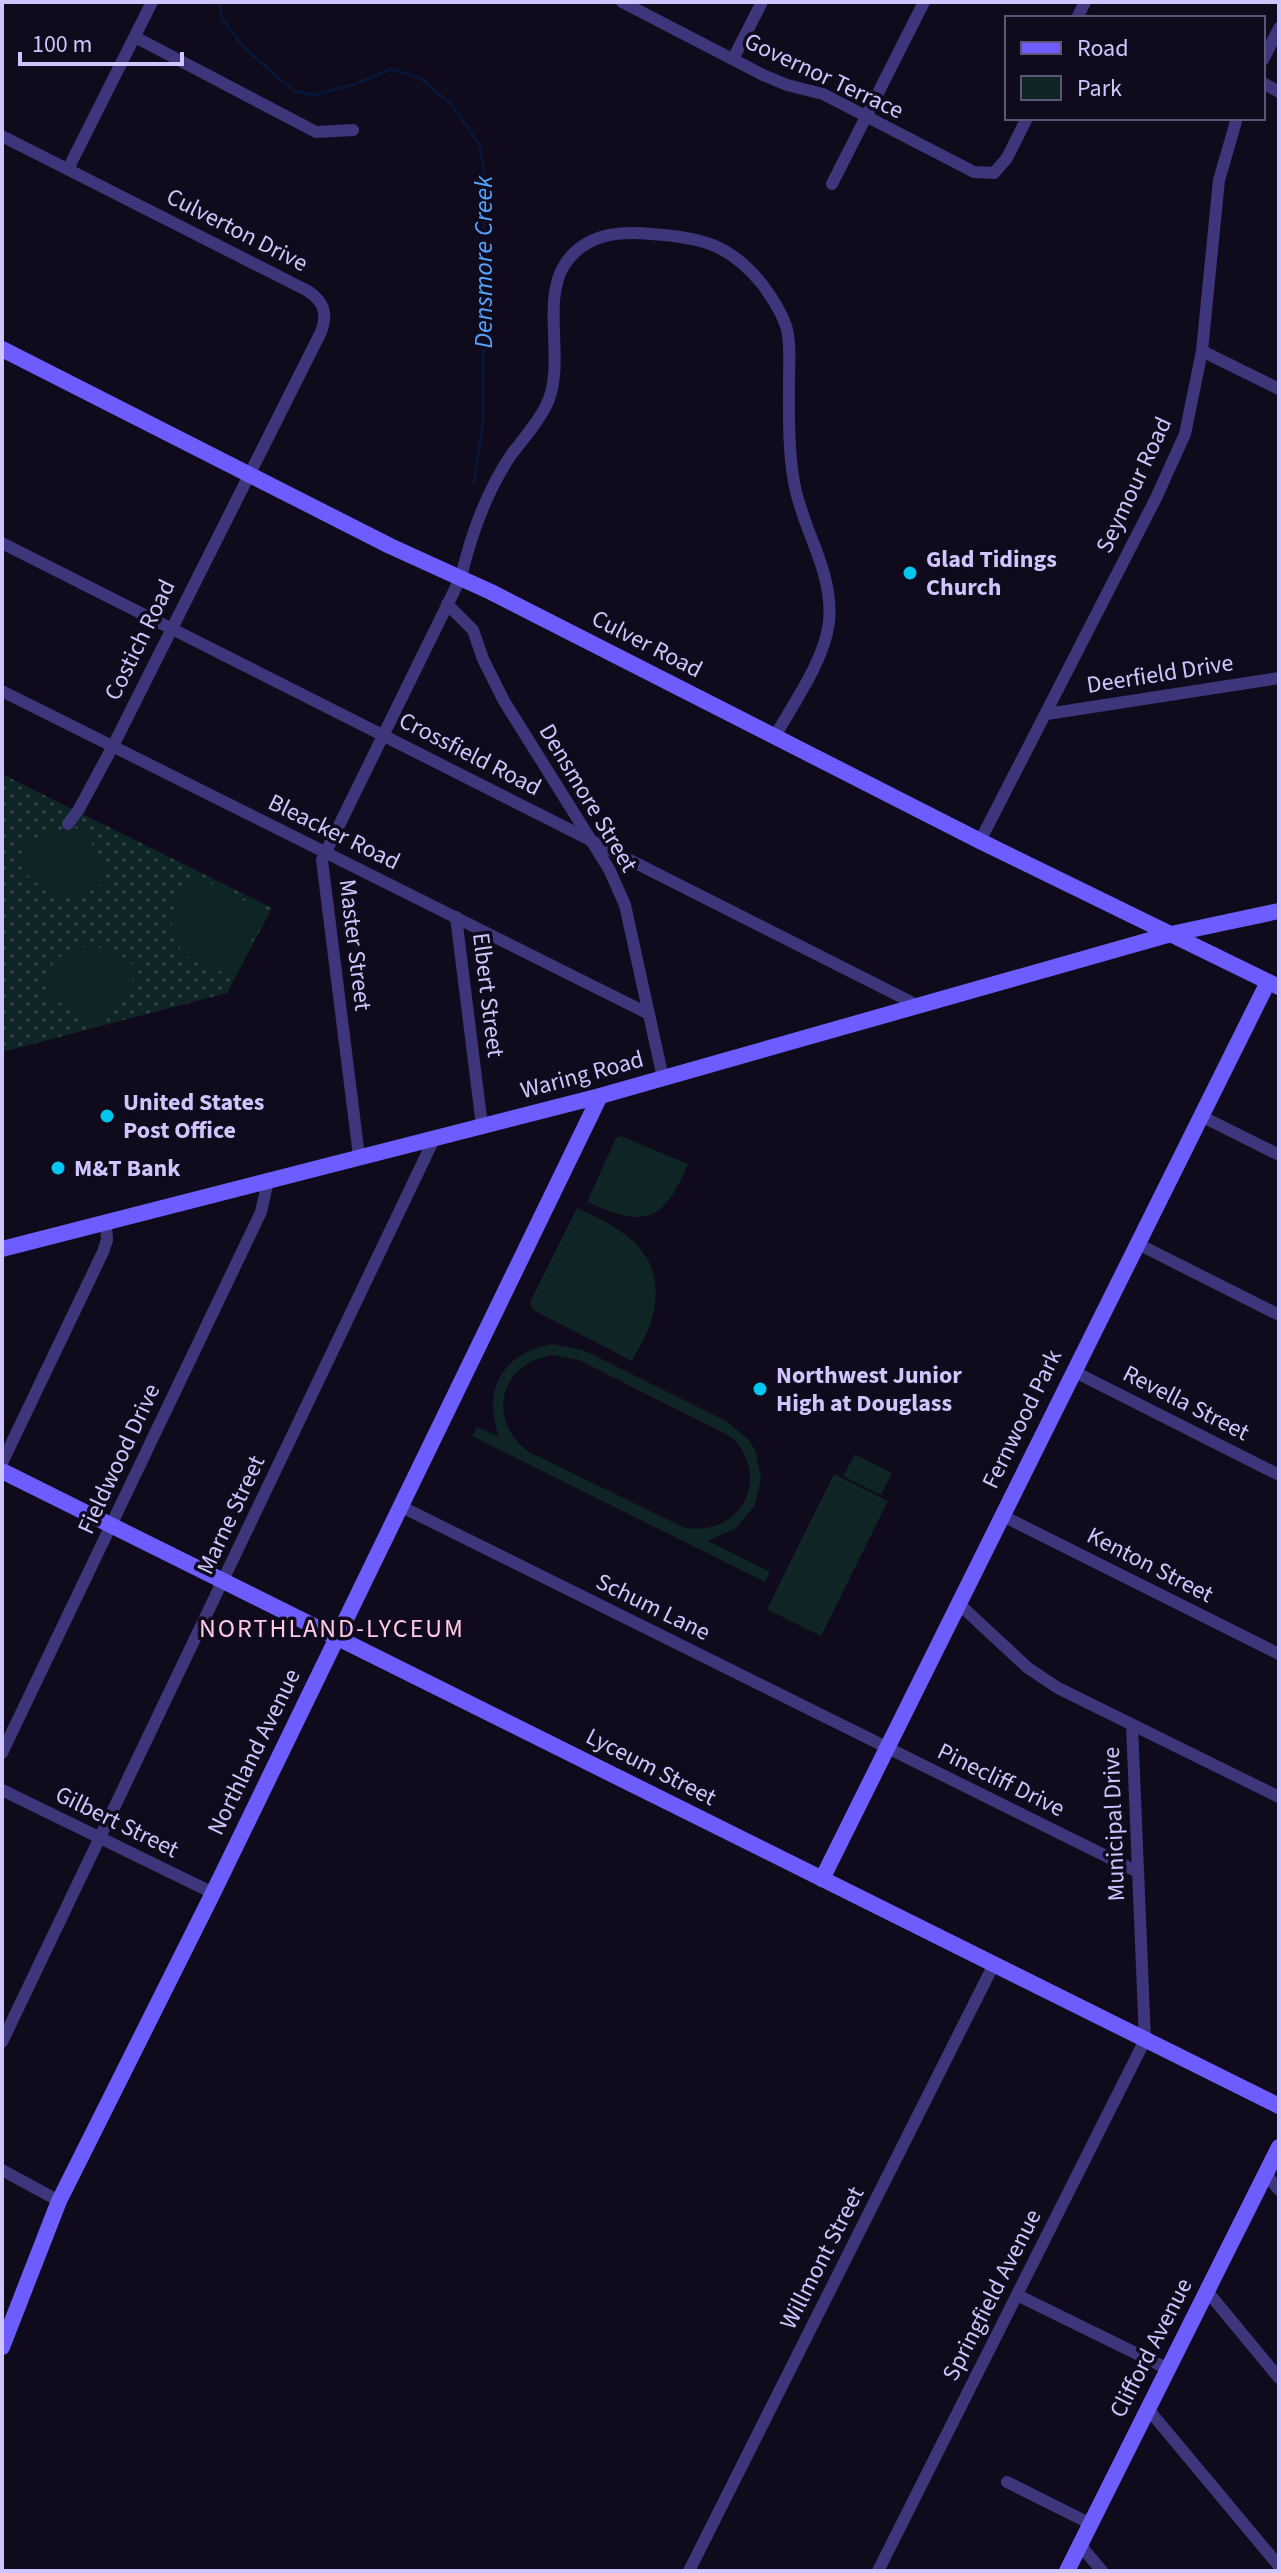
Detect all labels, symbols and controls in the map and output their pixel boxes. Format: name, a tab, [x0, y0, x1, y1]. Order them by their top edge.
scale bar	[20, 16, 182, 66]
legend	[1005, 16, 1265, 120]
street label: Governor Terrace	[739, 24, 909, 128]
text: 100 m	[32, 27, 92, 62]
text: Road	[1077, 31, 1129, 66]
text: Park	[1077, 71, 1122, 106]
water label: Densmore Creek	[465, 175, 502, 348]
street label: Culverton Drive	[160, 179, 314, 281]
street label: Seymour Road	[1087, 411, 1181, 559]
place label: Glad Tidings Church	[926, 542, 1057, 605]
marker: Glad Tidings Church	[901, 564, 919, 582]
street label: Costich Road	[96, 574, 184, 706]
street label: Culver Road	[585, 601, 709, 687]
street label: Deerfield Drive	[1084, 645, 1236, 703]
street label: Crossfield Road	[393, 703, 547, 805]
street label: Densmore Street	[530, 717, 646, 879]
street label: Bleacker Road	[262, 785, 406, 879]
street label: Master Street	[330, 877, 380, 1013]
street label: Elbert Street	[463, 931, 513, 1059]
street label: Waring Road	[516, 1042, 648, 1108]
place label: United States Post Office	[123, 1085, 264, 1148]
marker: United States Post Office	[98, 1107, 116, 1125]
place label: M&T Bank	[74, 1151, 181, 1186]
marker: M&T Bank	[49, 1159, 67, 1177]
street label: Fernwood Park	[973, 1343, 1071, 1495]
street label: Revella Street	[1117, 1356, 1255, 1450]
place label: Northwest Junior High at Douglass	[776, 1358, 962, 1421]
street label: Fieldwood Drive	[69, 1378, 169, 1540]
marker: Northwest Junior High at Douglass	[751, 1380, 769, 1398]
street label: Marne Street	[188, 1450, 274, 1580]
street label: Kenton Street	[1081, 1518, 1219, 1612]
street label: Schum Lane	[590, 1564, 716, 1650]
district label: NORTHLAND-LYCEUM	[199, 1610, 465, 1647]
street label: Northland Avenue	[198, 1663, 310, 1841]
street label: Lyceum Street	[580, 1719, 722, 1815]
street label: Pinecliff Drive	[931, 1734, 1071, 1826]
street label: Municipal Drive	[1094, 1746, 1134, 1902]
street label: Gilbert Street	[49, 1777, 185, 1867]
street label: Willmont Street	[771, 2181, 873, 2335]
street label: Springfield Avenue	[934, 2203, 1050, 2387]
street label: Clifford Avenue	[1101, 2272, 1201, 2424]

